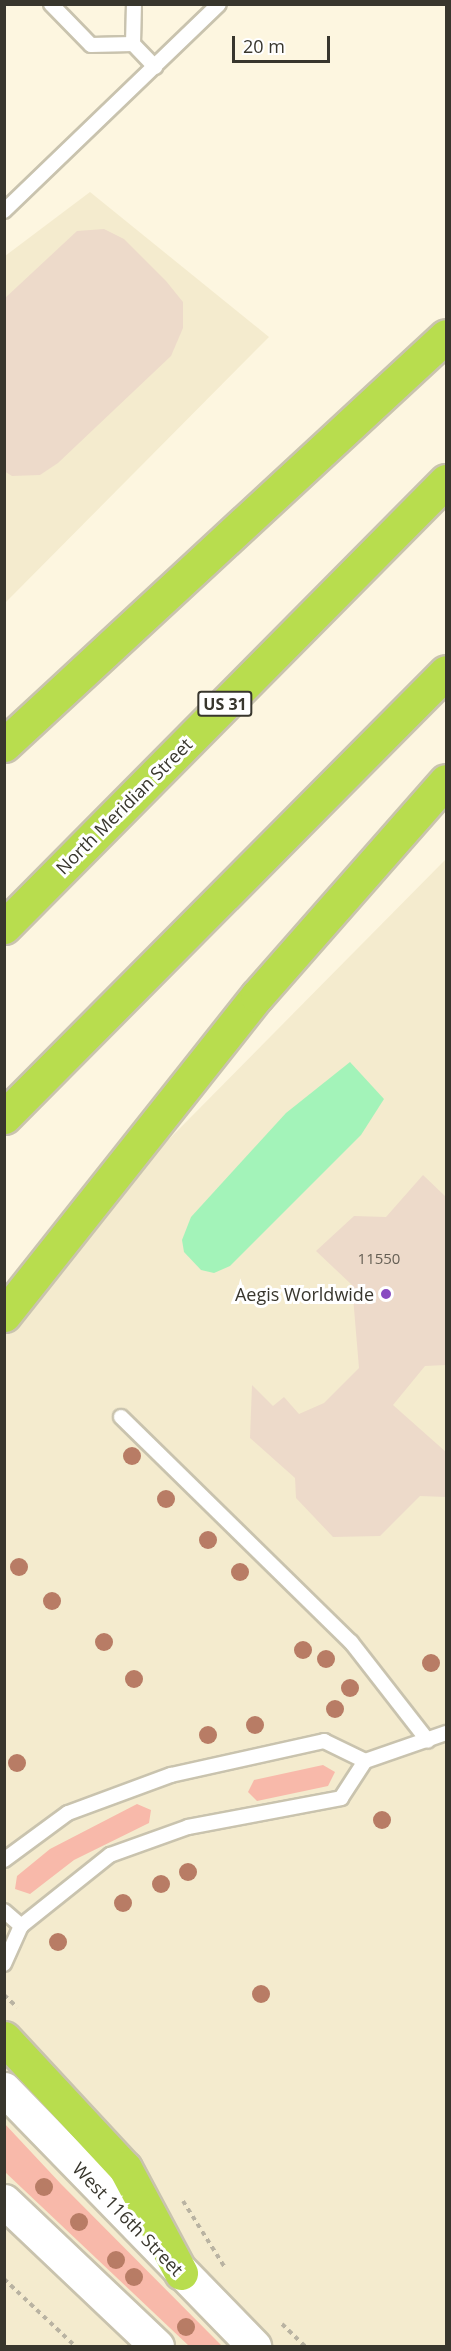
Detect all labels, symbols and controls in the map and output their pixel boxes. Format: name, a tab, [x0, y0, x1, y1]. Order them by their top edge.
scale bar	[235, 24, 332, 62]
text: 20 m	[243, 34, 285, 58]
road number: US 31	[196, 691, 254, 717]
street label: North Meridian Street	[51, 733, 197, 879]
house number: 11550	[358, 1250, 400, 1268]
place label: Aegis Worldwide	[235, 1283, 374, 1305]
marker: Aegis Worldwide	[379, 1287, 393, 1301]
street label: West 116th Street	[68, 2158, 188, 2280]

